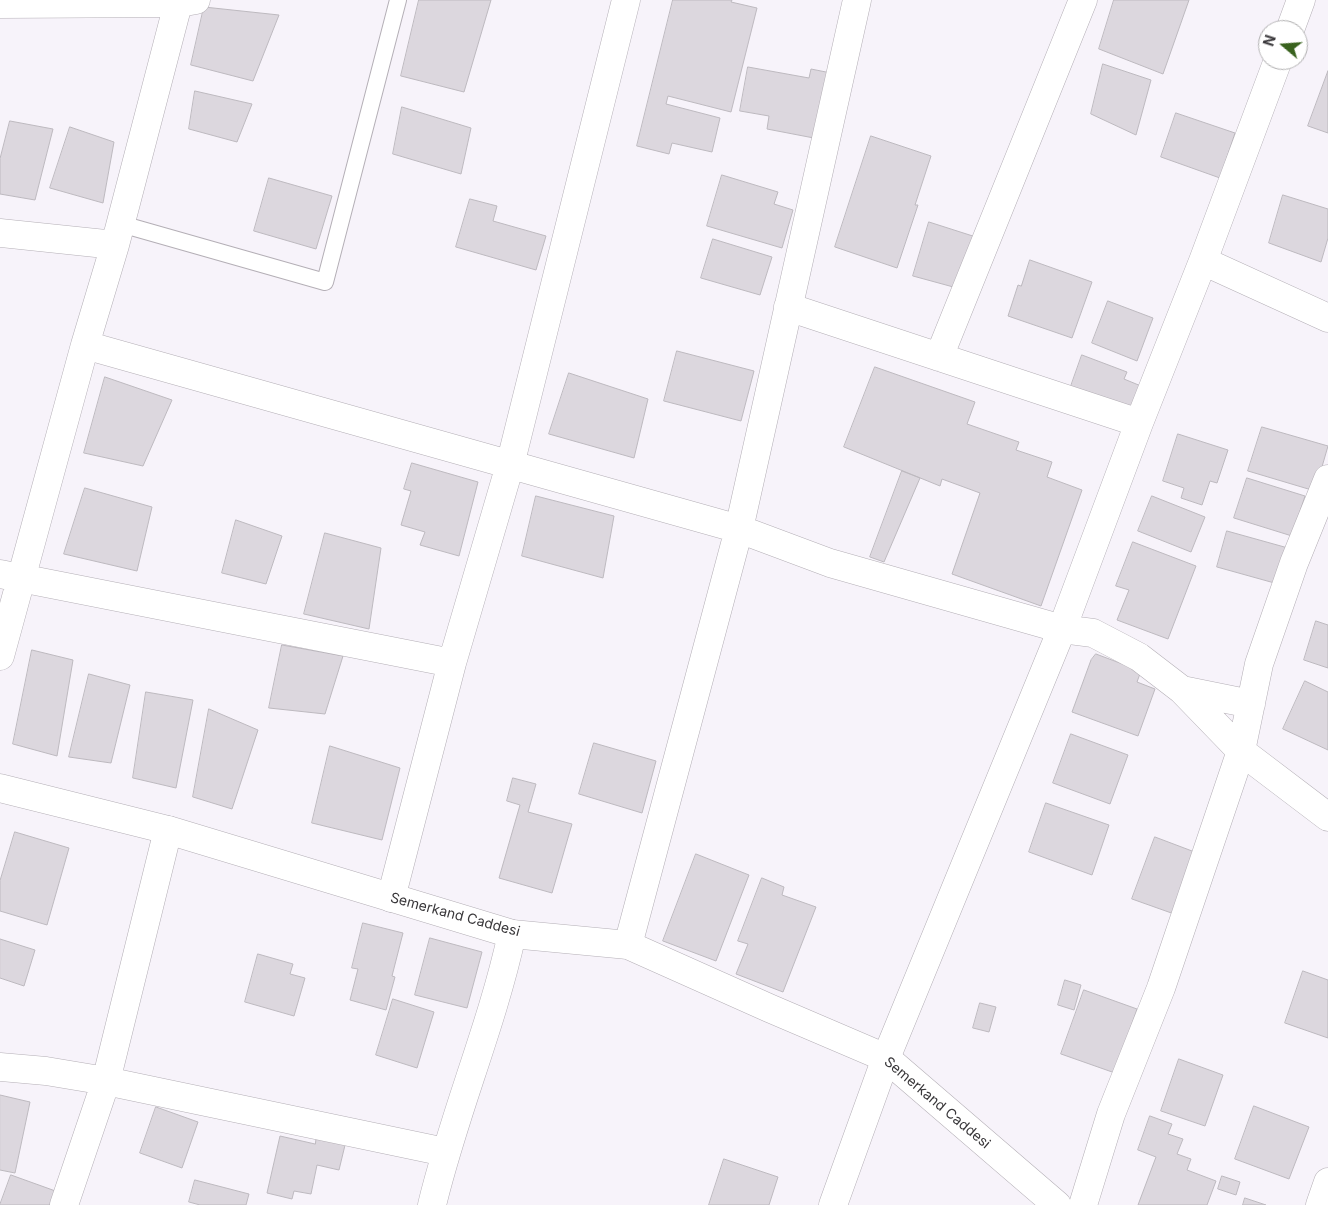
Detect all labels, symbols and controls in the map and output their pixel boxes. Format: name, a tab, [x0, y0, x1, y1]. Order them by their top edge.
north arrow	[1258, 20, 1308, 70]
text: N	[1259, 33, 1279, 48]
street label: Semerkand Caddesi	[388, 890, 522, 940]
street label: Semerkand Caddesi	[880, 1054, 994, 1152]

